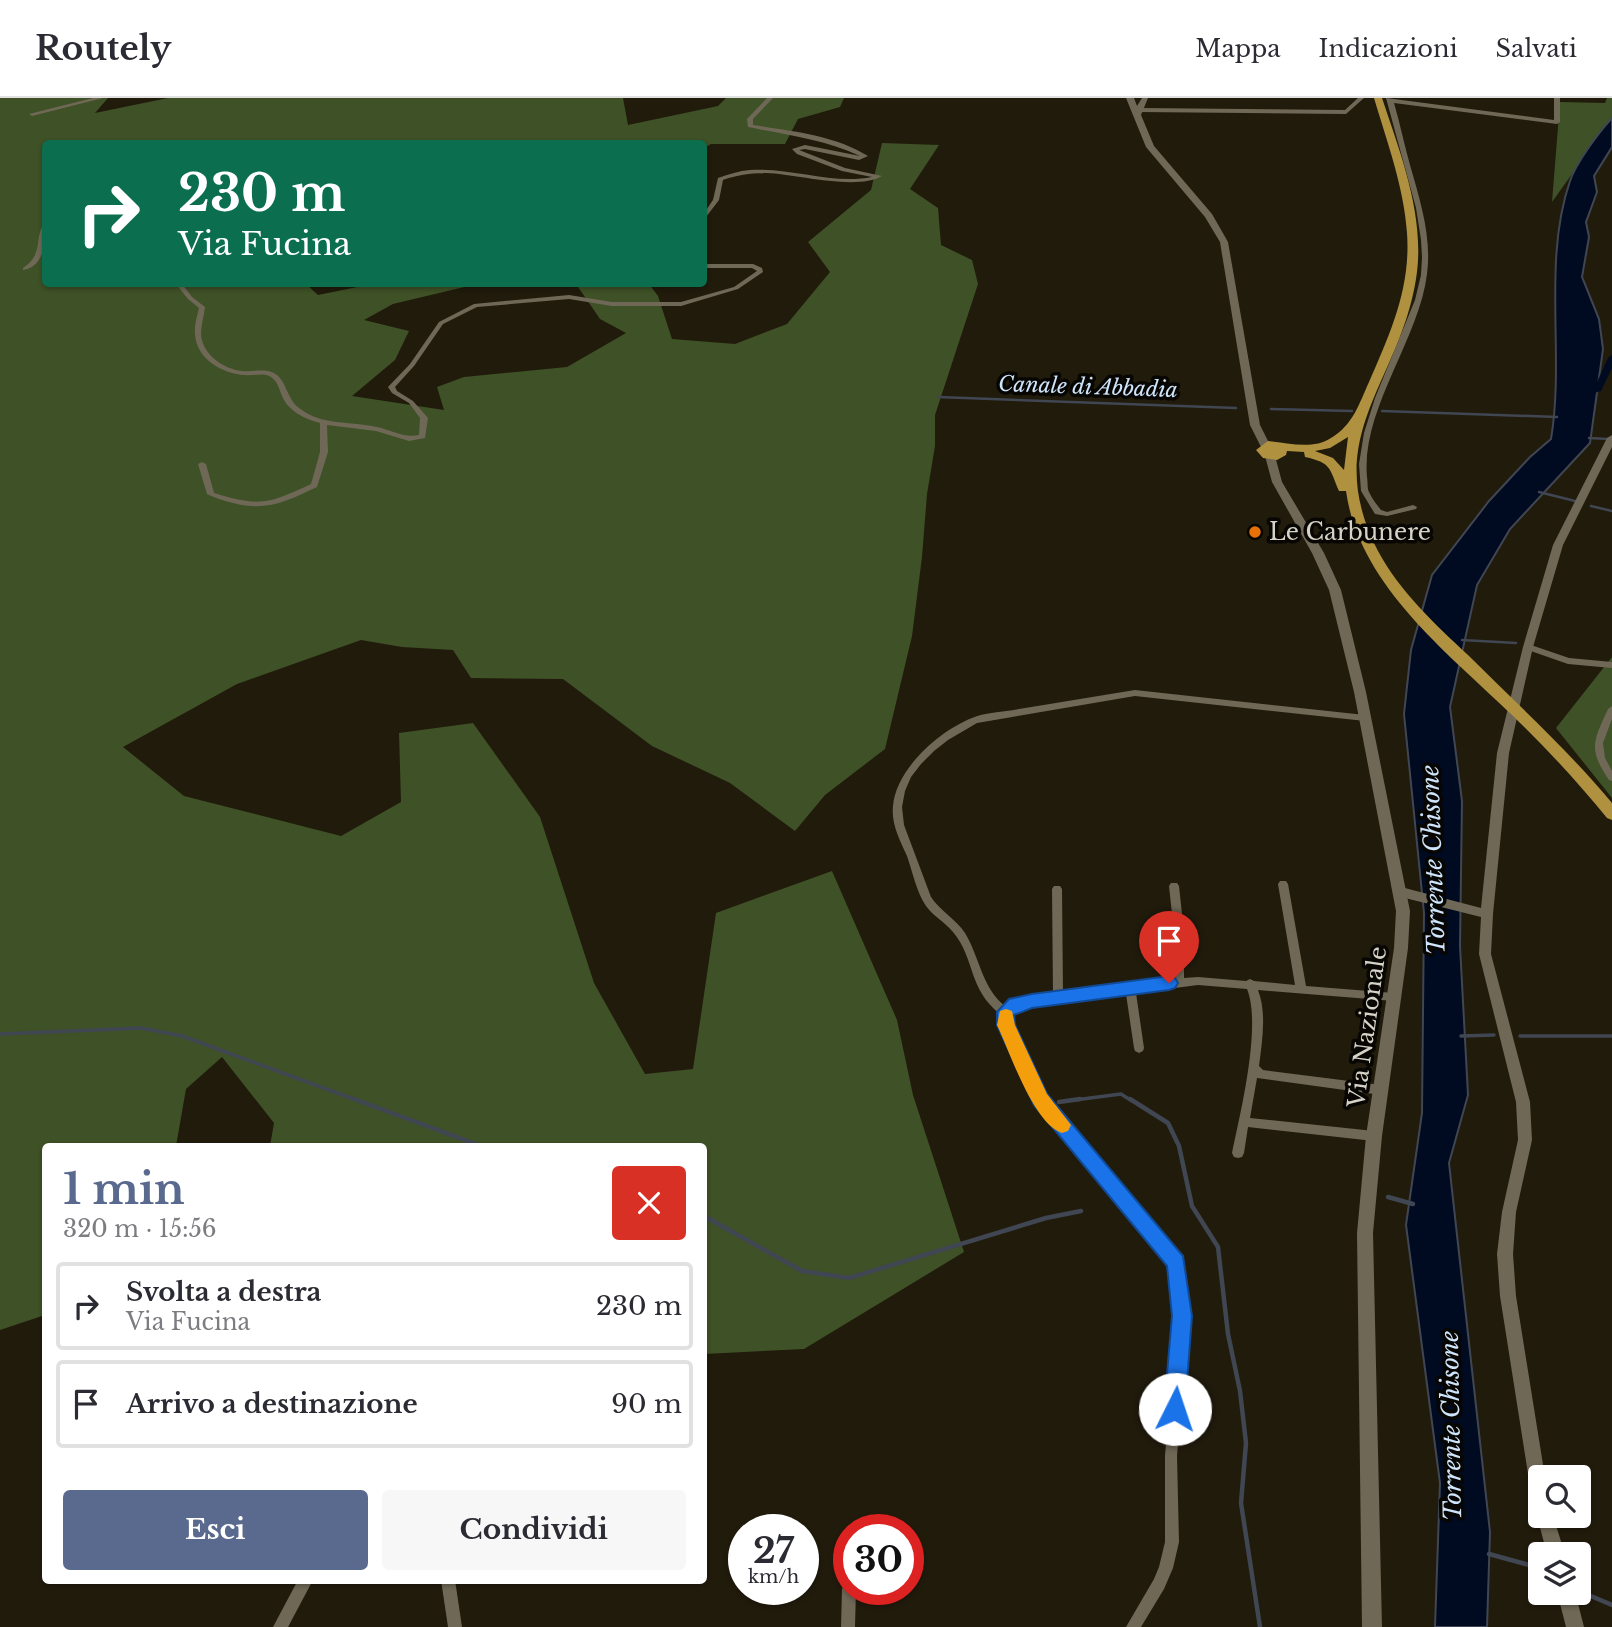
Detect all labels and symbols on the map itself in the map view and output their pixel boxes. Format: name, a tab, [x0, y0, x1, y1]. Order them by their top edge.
water label: Canale di Abbadia	[998, 371, 1178, 403]
place label: Le Carbunere	[1269, 518, 1431, 546]
marker: Le Carbunere	[1247, 524, 1263, 540]
water label: Torrente Chisone	[1415, 765, 1451, 955]
pin	[1139, 911, 1199, 983]
street label: Via Nazionale	[1342, 945, 1392, 1110]
water label: Torrente Chisone	[1435, 1331, 1467, 1521]
position arrow	[1138, 1372, 1212, 1446]
speed limit sign: 30	[833, 1514, 924, 1605]

